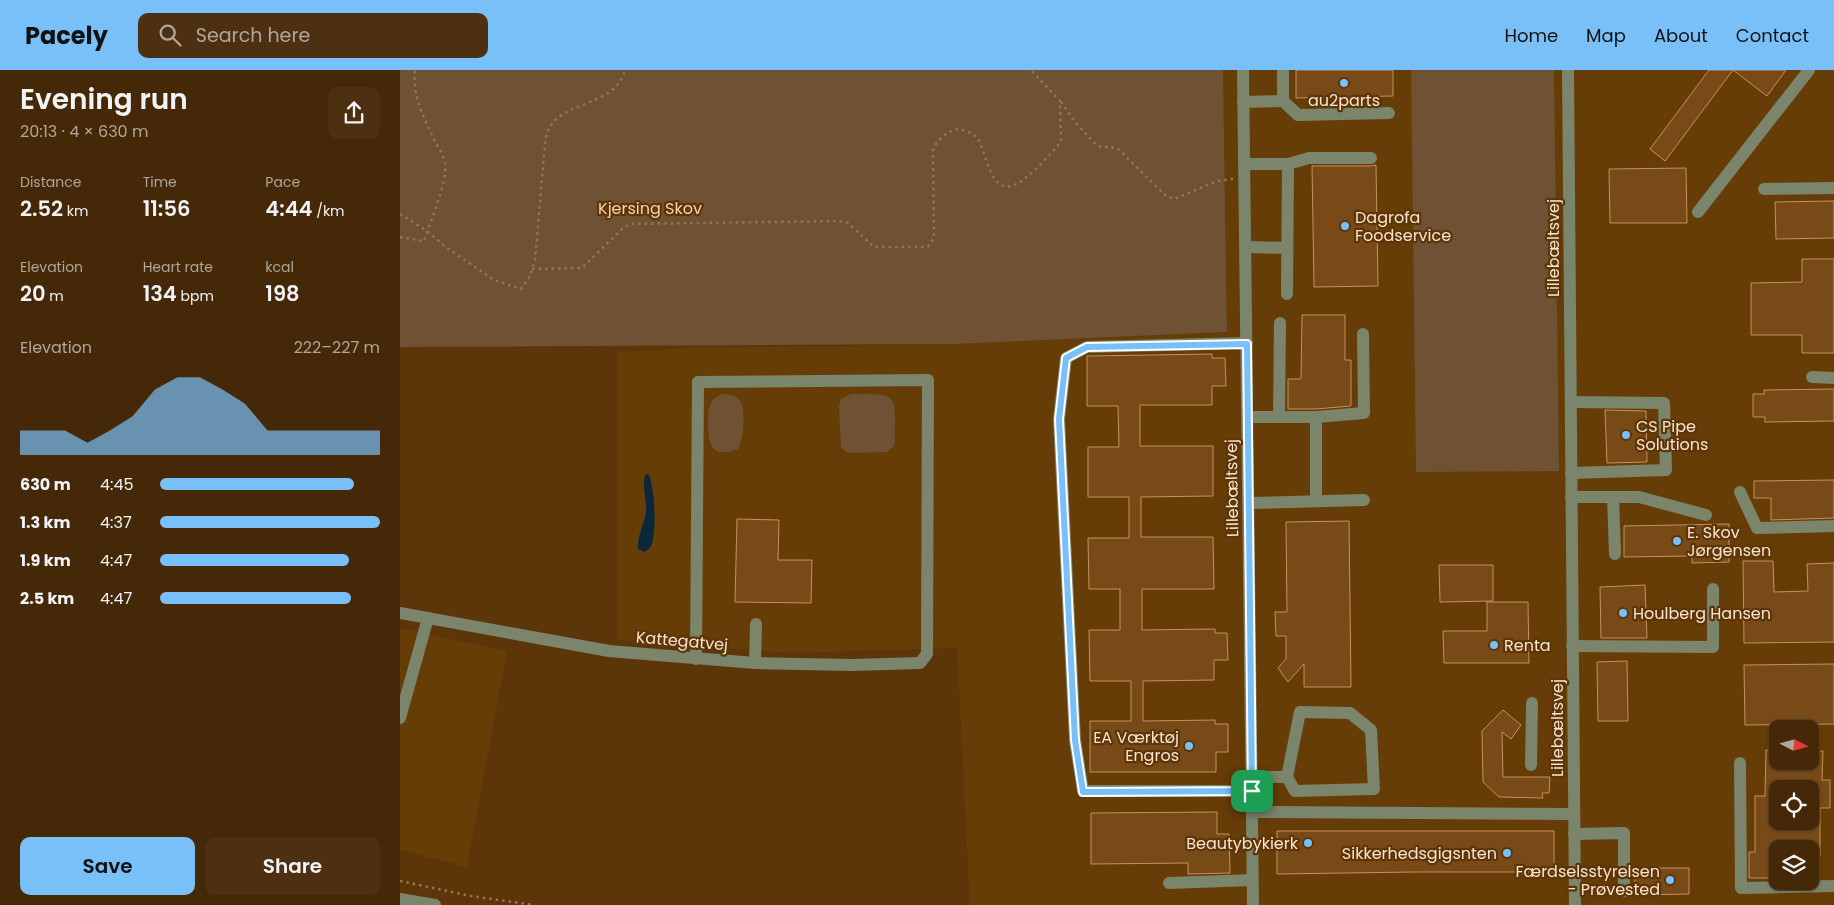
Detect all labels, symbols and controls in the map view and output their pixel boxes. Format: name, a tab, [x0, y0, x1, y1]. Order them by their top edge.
search box	[138, 13, 488, 58]
text: Pacely	[25, 19, 108, 52]
icon: search	[156, 21, 184, 49]
text: Search here	[196, 22, 310, 49]
text: Home	[1504, 23, 1558, 48]
text: Map	[1586, 23, 1626, 48]
text: About	[1654, 23, 1708, 48]
text: Contact	[1736, 23, 1809, 48]
marker: au2parts	[1338, 77, 1350, 89]
text: Evening run	[20, 80, 188, 119]
button: share	[328, 87, 380, 139]
place label: au2parts	[1308, 89, 1380, 112]
text: 20:13 · 4 × 630 m	[20, 120, 148, 143]
text: Distance	[20, 172, 81, 192]
text: Time	[143, 172, 177, 192]
text: Pace	[265, 172, 300, 192]
text: 2.52	[20, 194, 63, 223]
text: 11:56	[143, 194, 190, 223]
text: 4:44	[265, 194, 313, 223]
park label: Kjersing Skov	[598, 197, 702, 220]
street label: Lillebæltsvej	[1542, 199, 1565, 297]
text: km	[63, 201, 88, 221]
text: /km	[313, 201, 345, 221]
place label: Dagrofa Foodservice	[1355, 206, 1451, 247]
marker: Dagrofa Foodservice	[1339, 220, 1351, 232]
text: Elevation	[20, 257, 83, 277]
text: Heart rate	[143, 257, 213, 277]
text: kcal	[265, 257, 294, 277]
text: 20	[20, 279, 46, 308]
text: 134	[143, 279, 177, 308]
text: 198	[265, 279, 300, 308]
text: m	[46, 286, 64, 306]
text: bpm	[177, 286, 214, 306]
text: Elevation	[20, 336, 92, 359]
text: 222–227 m	[294, 336, 380, 359]
place label: CS Pipe Solutions	[1636, 415, 1708, 456]
marker: CS Pipe Solutions	[1620, 429, 1632, 441]
street label: Lillebæltsvej	[1220, 439, 1244, 537]
text: 630 m	[20, 473, 71, 496]
text: 4:45	[100, 473, 134, 496]
text: 1.3 km	[20, 511, 70, 534]
text: 4:37	[100, 511, 132, 534]
place label: E. Skov Jørgensen	[1687, 521, 1771, 562]
marker: E. Skov Jørgensen	[1671, 535, 1683, 547]
text: 1.9 km	[20, 549, 71, 572]
text: 4:47	[100, 549, 132, 572]
text: 2.5 km	[20, 587, 74, 610]
text: 4:47	[100, 587, 132, 610]
place label: Houlberg Hansen	[1633, 602, 1771, 625]
marker: Houlberg Hansen	[1617, 607, 1629, 619]
street label: Kattegatvej	[635, 626, 729, 656]
place label: Renta	[1504, 634, 1551, 657]
marker: Renta	[1488, 639, 1500, 651]
street label: Lillebæltsvej	[1546, 679, 1569, 777]
north arrow	[1769, 720, 1819, 770]
map controls	[1769, 720, 1819, 890]
place label: EA Værktøj Engros	[1093, 726, 1179, 767]
marker: EA Værktøj Engros	[1183, 740, 1195, 752]
pin	[1231, 770, 1273, 812]
icon: arrive	[1238, 777, 1266, 805]
button: locate	[1769, 780, 1819, 830]
place label: Beautybykierk	[1186, 832, 1299, 855]
button: Save	[20, 837, 195, 895]
button: Share	[205, 837, 380, 895]
marker: Beautybykierk	[1302, 837, 1314, 849]
button: layers	[1769, 840, 1819, 890]
place label: Sikkerhedsgigsnten	[1342, 842, 1497, 865]
marker: Sikkerhedsgigsnten	[1501, 847, 1513, 859]
place label: Færdselsstyrelsen - Prøvested	[1516, 860, 1660, 901]
marker: Færdselsstyrelsen - Prøvested	[1664, 874, 1676, 886]

